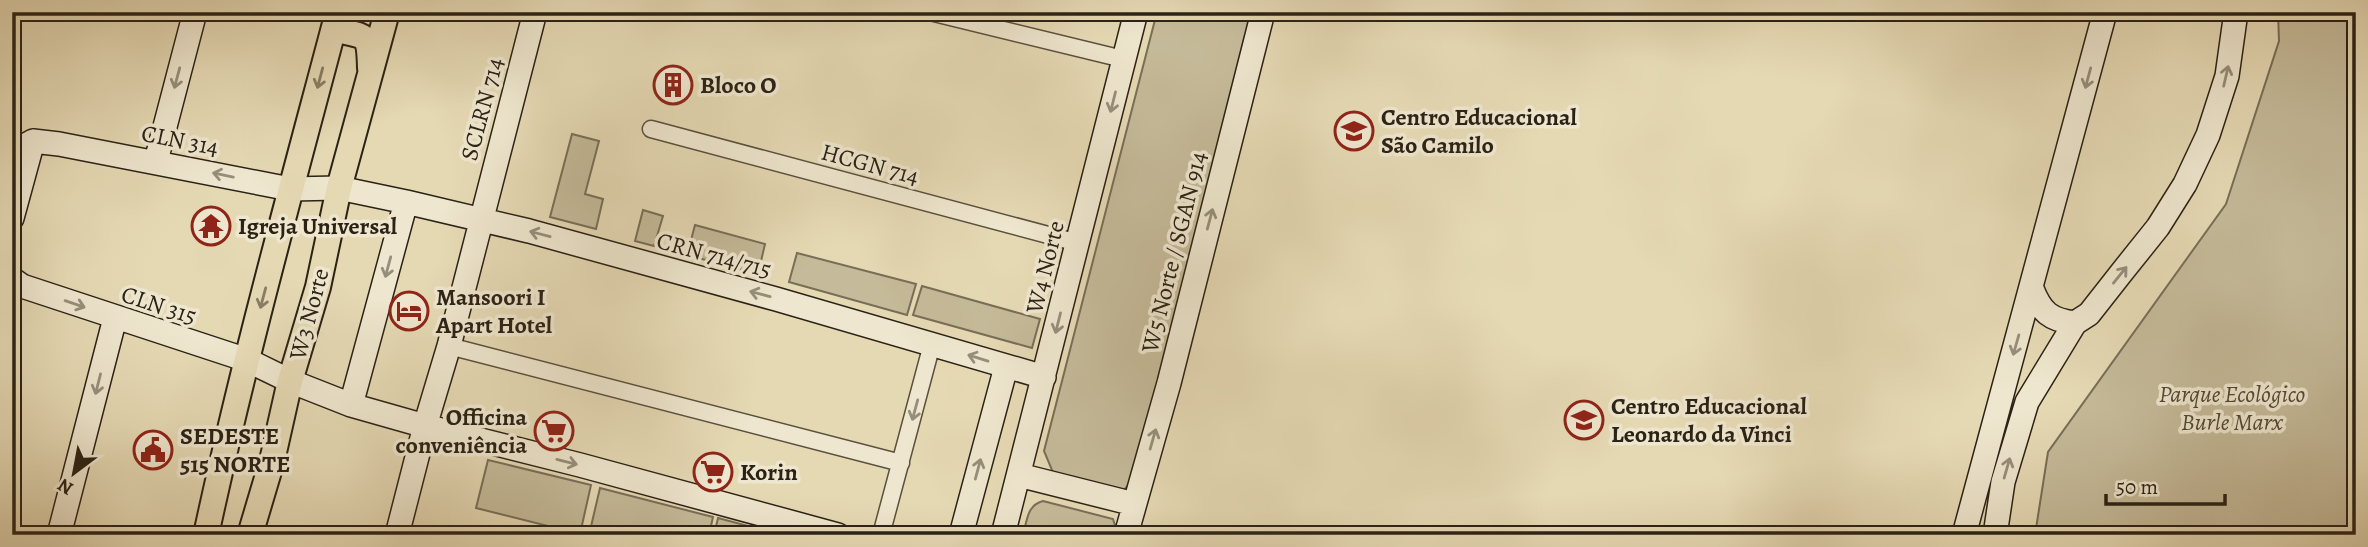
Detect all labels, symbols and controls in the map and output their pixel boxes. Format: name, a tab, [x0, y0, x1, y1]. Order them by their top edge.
street label: SCLRN 714	[453, 54, 511, 164]
building icon: Bloco O	[652, 64, 694, 106]
one-way arrow	[170, 66, 183, 89]
one-way arrow	[313, 66, 326, 89]
one-way arrow	[2081, 66, 2094, 89]
one-way arrow	[2220, 66, 2233, 88]
place label: Bloco O	[700, 69, 777, 101]
one-way arrow	[1105, 90, 1119, 113]
place label: Centro Educacional São Camilo	[1381, 101, 1578, 161]
school or university icon: Centro Educacional São Camilo	[1333, 110, 1375, 152]
street label: CLN 314	[139, 117, 221, 163]
street label: HCGN 714	[818, 136, 923, 192]
street label: W5 Norte / SGAN 914	[1133, 148, 1214, 357]
one-way arrow	[212, 168, 235, 182]
temple icon: Igreja Universal	[190, 205, 232, 247]
one-way arrow	[1204, 208, 1217, 230]
place label: Igreja Universal	[238, 210, 398, 242]
street label: W4 Norte	[1018, 217, 1072, 318]
street label: CRN 714/715	[653, 224, 775, 286]
one-way arrow	[529, 227, 551, 240]
one-way arrow	[381, 256, 394, 278]
street label: W3 Norte	[281, 265, 337, 364]
one-way arrow	[2112, 267, 2128, 285]
street label: CLN 315	[117, 278, 201, 332]
place label: Mansoori I Apart Hotel	[435, 281, 553, 341]
one-way arrow	[256, 287, 269, 309]
one-way arrow	[749, 287, 771, 300]
hotel icon: Mansoori I Apart Hotel	[388, 290, 430, 332]
one-way arrow	[64, 298, 86, 311]
one-way arrow	[1051, 311, 1064, 334]
one-way arrow	[2009, 334, 2022, 356]
one-way arrow	[967, 351, 989, 364]
one-way arrow	[91, 372, 104, 395]
park label: Parque Ecológico Burle Marx	[2159, 378, 2305, 438]
place label: Centro Educacional Leonardo da Vinci	[1611, 390, 1808, 450]
one-way arrow	[908, 399, 921, 421]
school or university icon: Centro Educacional Leonardo da Vinci	[1563, 399, 1605, 441]
place label: Officina conveniência	[396, 401, 527, 461]
supermarket icon: Officina conveniência	[533, 410, 575, 452]
place label: SEDESTE 515 NORTE	[180, 420, 290, 480]
one-way arrow	[1148, 428, 1161, 450]
public building icon: SEDESTE 515 NORTE	[132, 429, 174, 471]
north arrow	[38, 438, 108, 508]
supermarket icon: Korin	[692, 451, 734, 493]
one-way arrow	[555, 456, 578, 469]
place label: Korin	[740, 456, 798, 488]
one-way arrow	[2002, 457, 2015, 479]
one-way arrow	[973, 458, 986, 480]
scale bar	[2106, 463, 2224, 507]
text: N	[53, 472, 78, 501]
text: 50 m	[2116, 473, 2158, 501]

